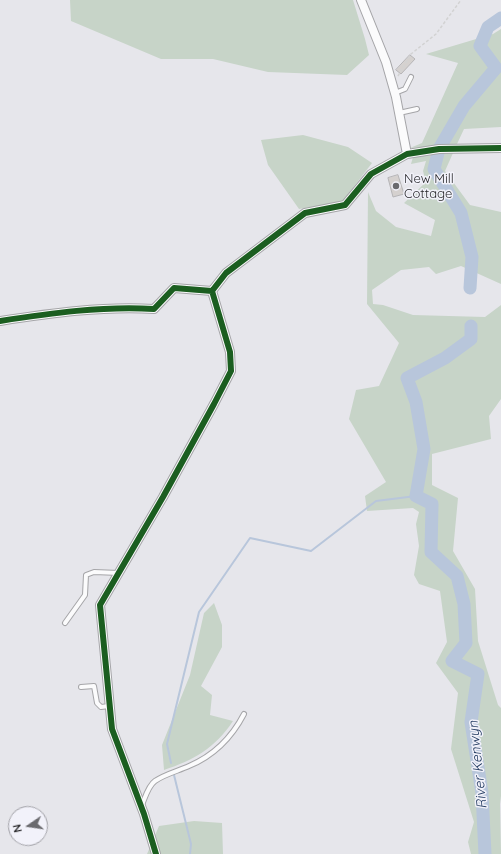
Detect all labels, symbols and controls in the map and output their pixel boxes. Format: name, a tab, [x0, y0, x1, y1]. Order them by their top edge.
place label: New Mill Cottage	[404, 171, 454, 202]
marker: New Mill Cottage	[391, 181, 401, 191]
water label: River Kenwyn	[465, 720, 491, 810]
north arrow	[8, 806, 48, 846]
text: N	[10, 823, 25, 834]

